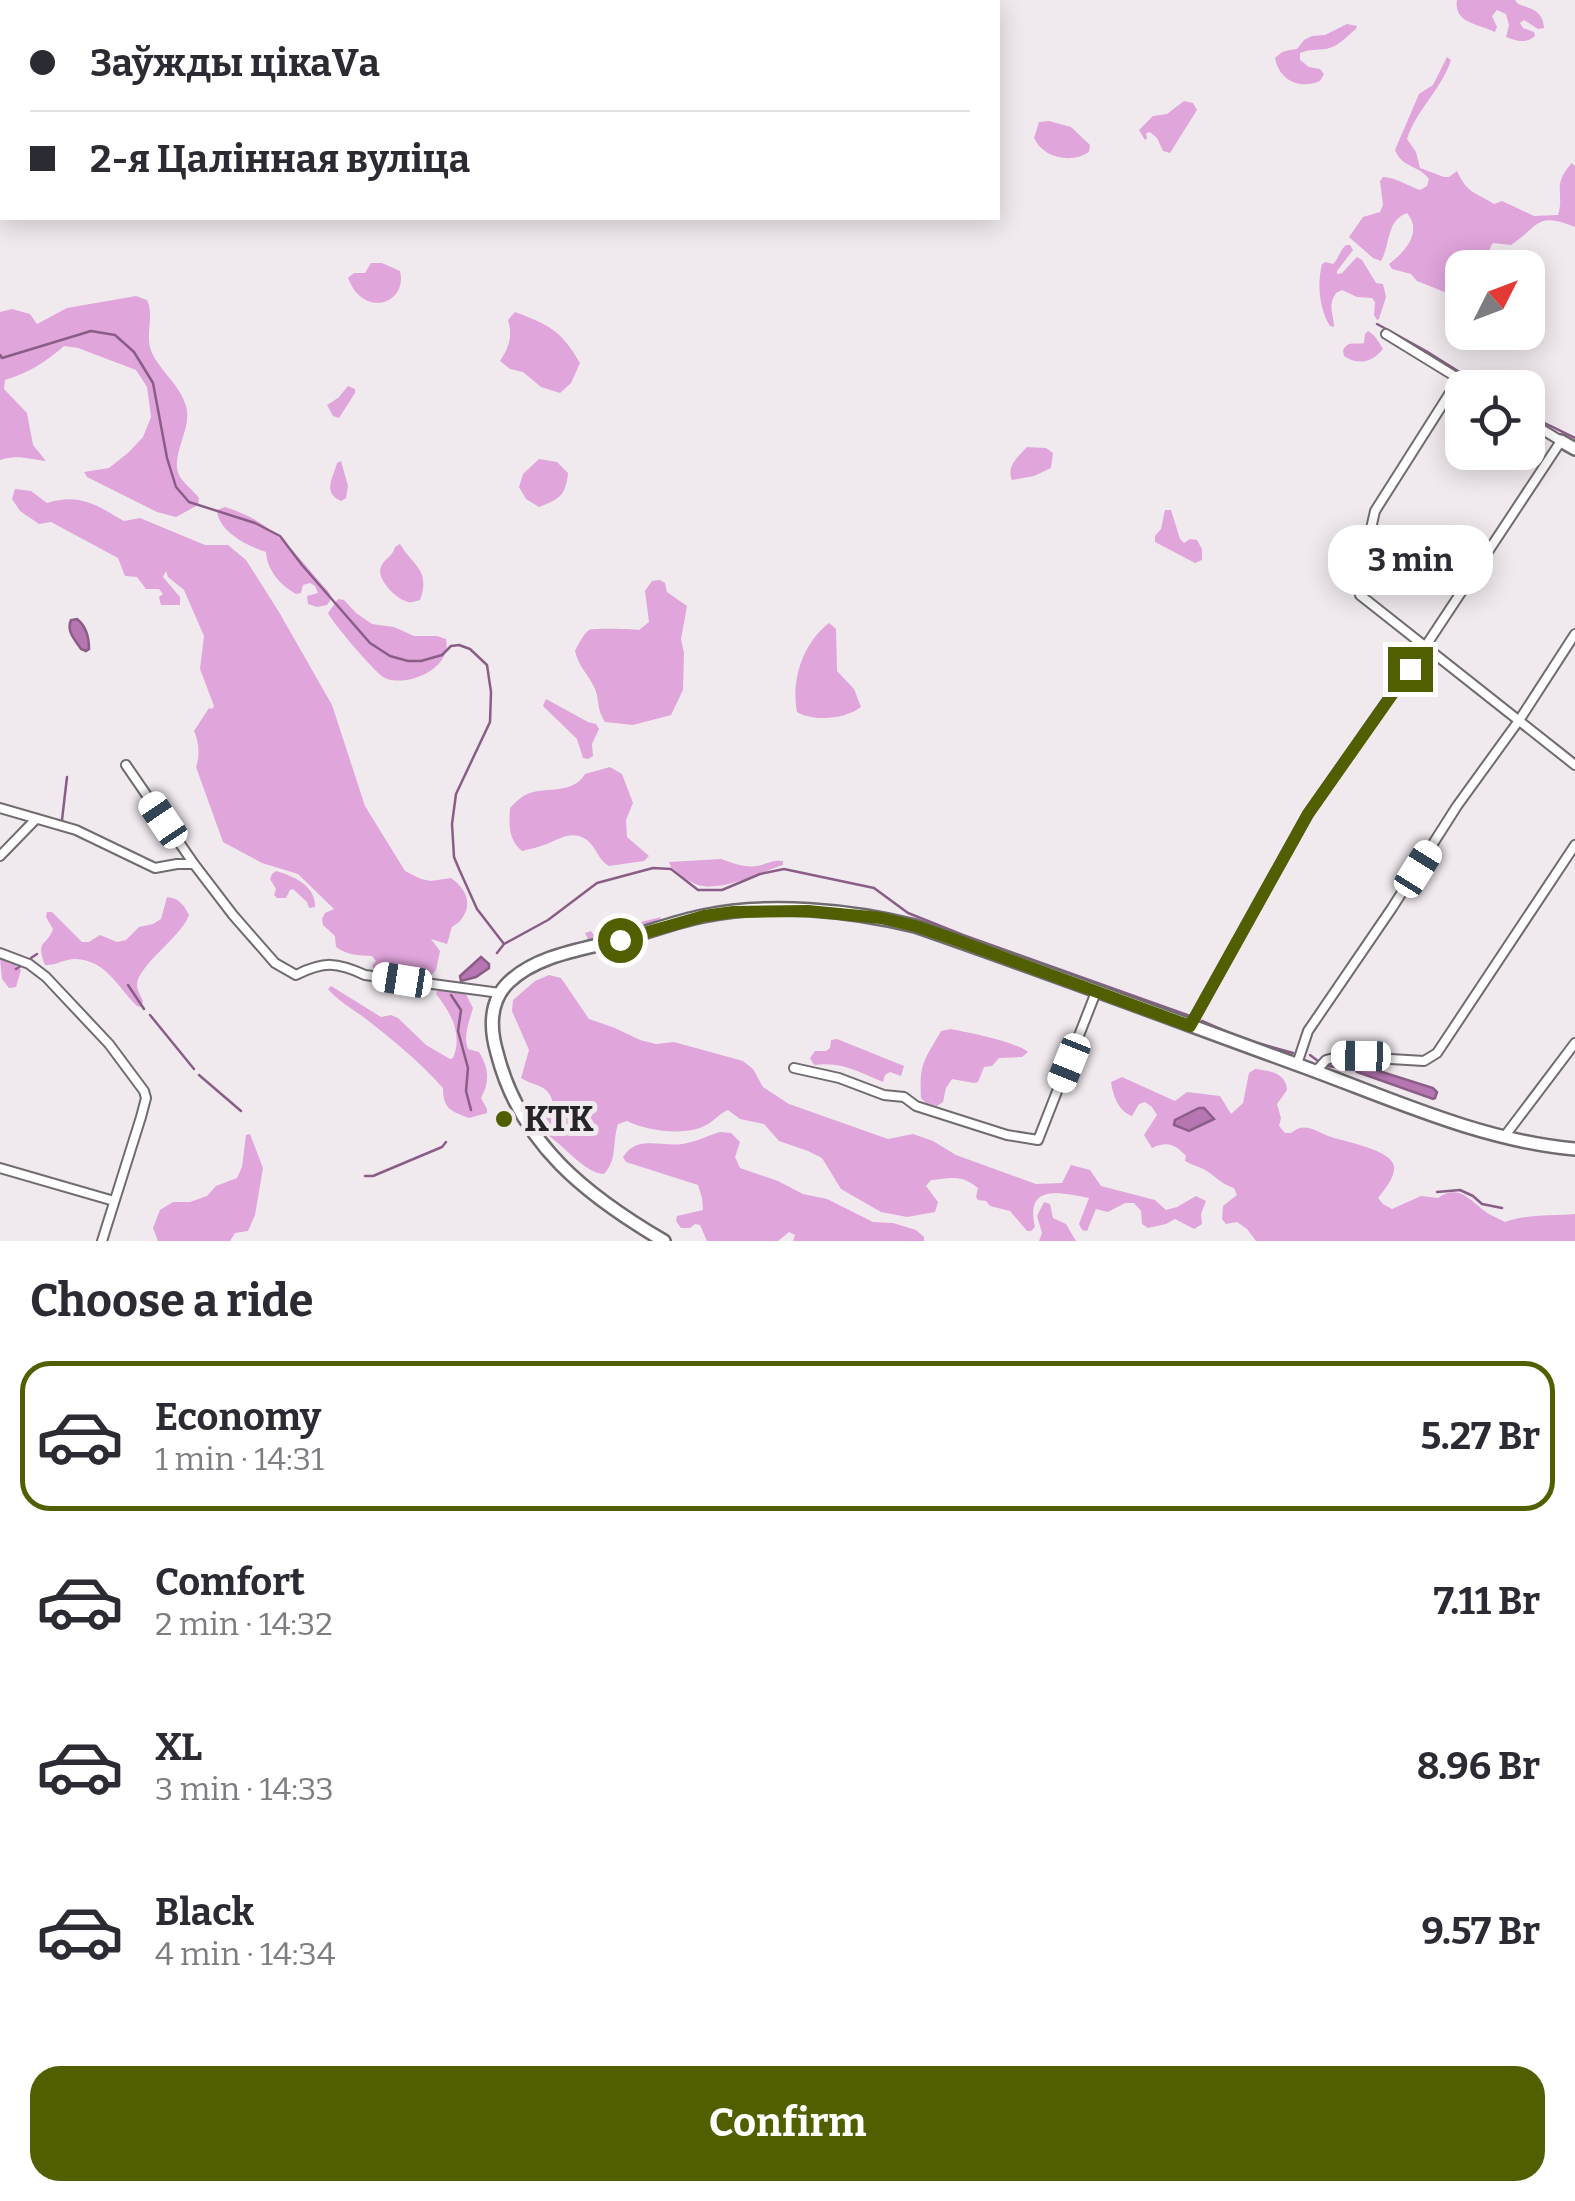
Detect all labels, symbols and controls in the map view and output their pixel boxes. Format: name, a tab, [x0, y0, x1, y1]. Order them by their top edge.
text: Заўжды цікаVа	[90, 40, 380, 86]
text: 2-я Цалінная вуліца	[90, 136, 470, 182]
north arrow	[1445, 250, 1545, 350]
map controls	[1445, 250, 1545, 470]
button: locate	[1445, 370, 1545, 470]
callout: 3 min	[1328, 524, 1492, 594]
text: 3 min	[1368, 541, 1453, 579]
route end	[1388, 647, 1433, 692]
car	[134, 787, 192, 853]
car	[1389, 836, 1447, 902]
route start	[598, 918, 643, 963]
car	[370, 960, 434, 1000]
car	[1044, 1030, 1094, 1096]
car	[1331, 1040, 1391, 1072]
place label: КТК	[524, 1098, 594, 1140]
marker: КТК	[493, 1108, 515, 1130]
text: Choose a ride	[30, 1274, 313, 1328]
icon: car	[35, 1391, 125, 1481]
text: Economy	[155, 1394, 321, 1440]
text: 5.27 Br	[1420, 1413, 1540, 1459]
text: 1 min · 14:31	[155, 1440, 324, 1478]
icon: car	[35, 1556, 125, 1646]
text: Comfort	[155, 1559, 305, 1605]
text: 7.11 Br	[1434, 1578, 1540, 1624]
text: 2 min · 14:32	[155, 1605, 333, 1643]
icon: car	[35, 1721, 125, 1811]
text: XL	[155, 1724, 202, 1770]
text: 8.96 Br	[1417, 1743, 1540, 1789]
text: 3 min · 14:33	[155, 1770, 334, 1808]
icon: car	[35, 1886, 125, 1976]
text: Black	[155, 1889, 254, 1935]
text: 9.57 Br	[1422, 1908, 1540, 1954]
text: 4 min · 14:34	[155, 1935, 335, 1973]
button: Confirm	[30, 2066, 1545, 2181]

